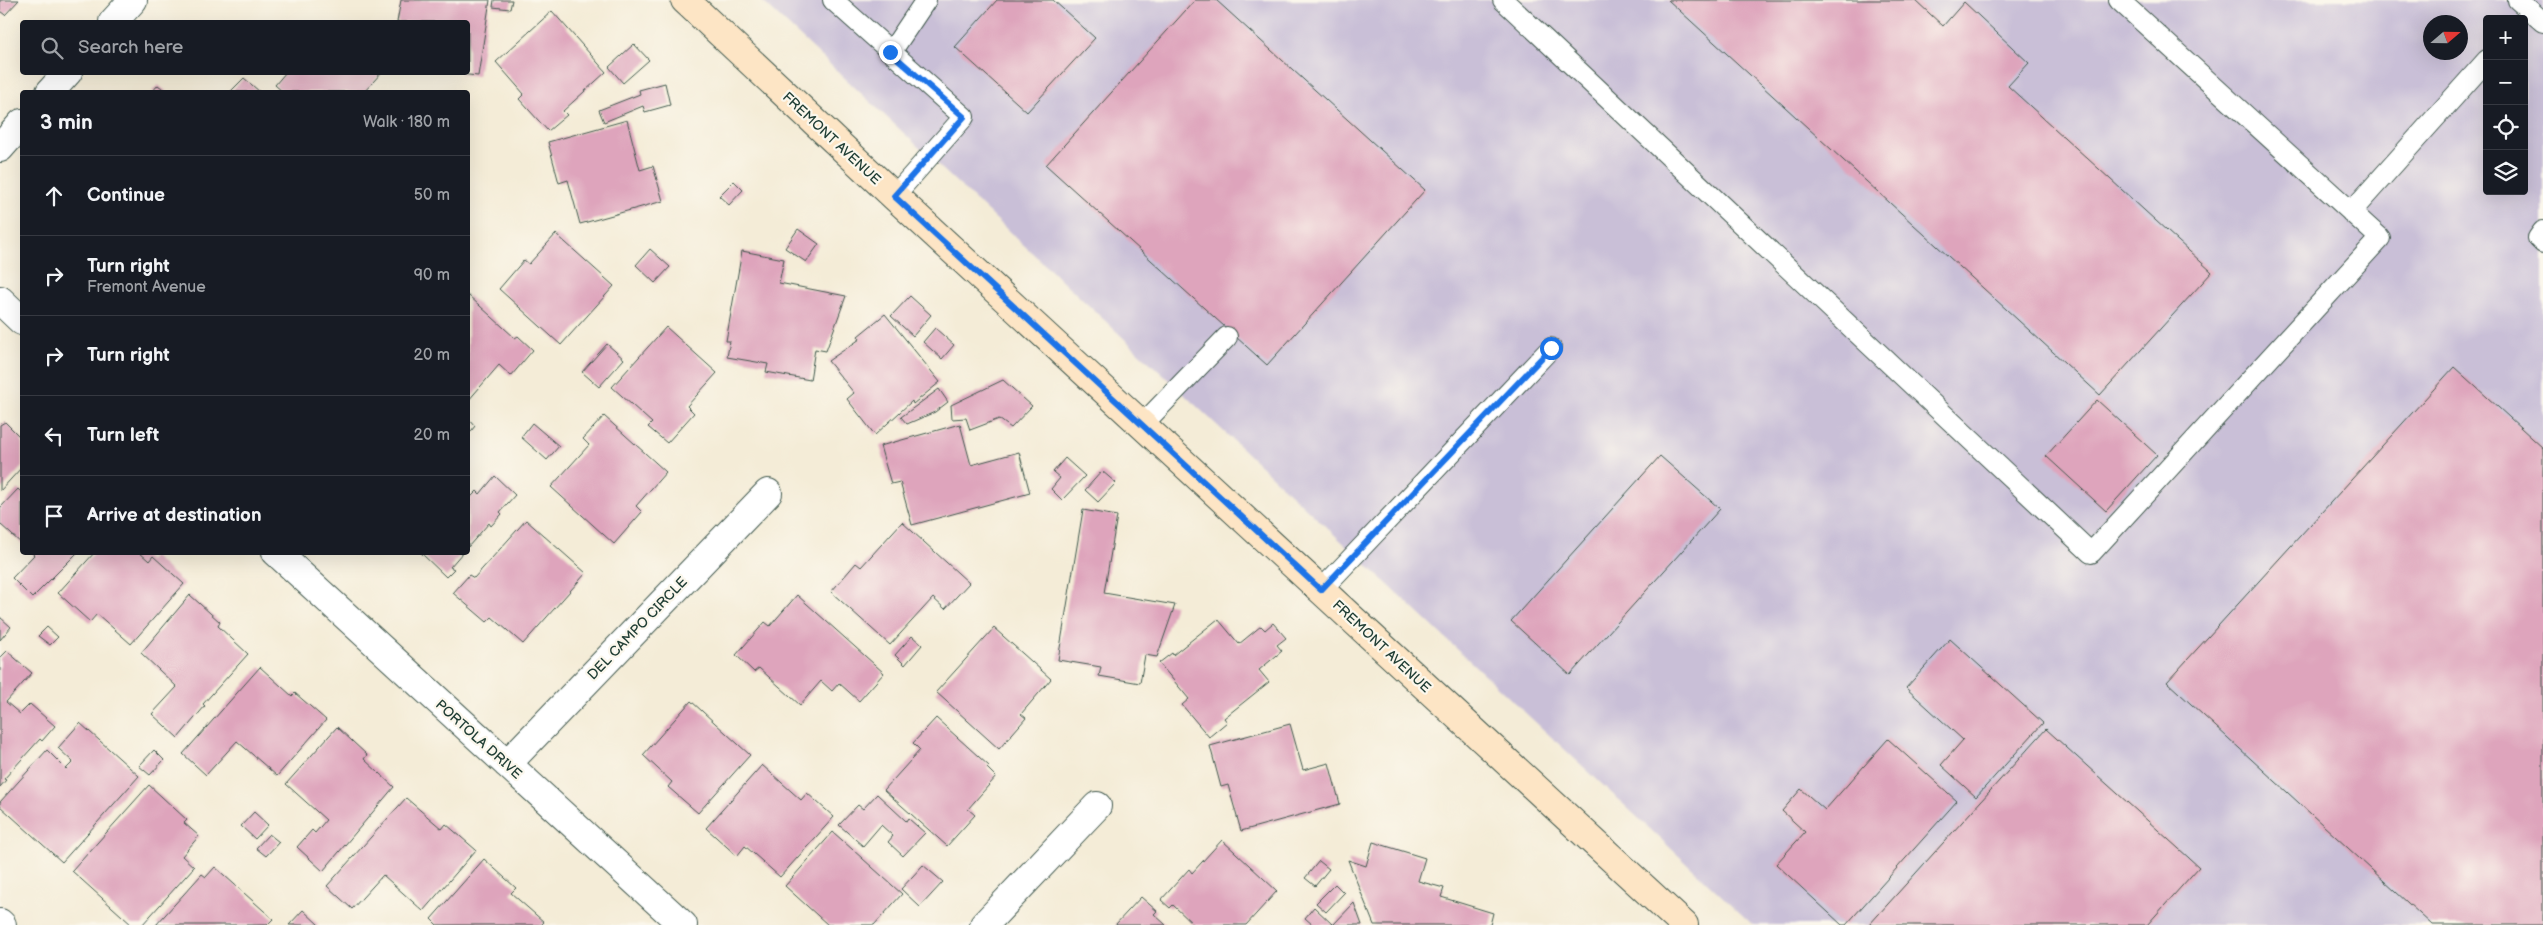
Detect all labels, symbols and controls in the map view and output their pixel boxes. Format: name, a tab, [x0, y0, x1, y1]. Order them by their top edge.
north arrow	[2423, 15, 2468, 60]
map controls	[2483, 15, 2528, 195]
button: +	[2483, 15, 2528, 60]
search box	[20, 20, 470, 75]
icon: search	[38, 34, 66, 62]
text: Search here	[78, 36, 183, 59]
route end	[879, 41, 902, 64]
button: −	[2483, 60, 2528, 105]
street label: FREMONT AVENUE	[779, 88, 884, 188]
button: locate	[2483, 105, 2528, 150]
text: 3 min	[40, 110, 93, 135]
text: Walk · 180 m	[363, 113, 450, 132]
button: layers	[2483, 150, 2528, 195]
icon: ahead	[40, 182, 68, 210]
text: Continue	[87, 184, 165, 207]
text: 50 m	[414, 186, 450, 205]
text: Turn right	[87, 255, 170, 278]
icon: right	[40, 262, 68, 290]
text: 90 m	[414, 266, 450, 285]
text: Fremont Avenue	[87, 278, 206, 297]
route start	[1540, 337, 1563, 360]
icon: right	[40, 342, 68, 370]
text: Turn right	[87, 344, 170, 367]
text: 20 m	[414, 346, 450, 365]
icon: left	[40, 422, 68, 450]
text: Turn left	[87, 424, 159, 447]
text: 20 m	[414, 426, 450, 445]
icon: arrive	[40, 502, 68, 530]
text: Arrive at destination	[87, 504, 262, 527]
street label: DEL CAMPO CIRCLE	[584, 573, 691, 683]
street label: FREMONT AVENUE	[1329, 596, 1434, 696]
street label: PORTOLA DRIVE	[432, 696, 525, 783]

